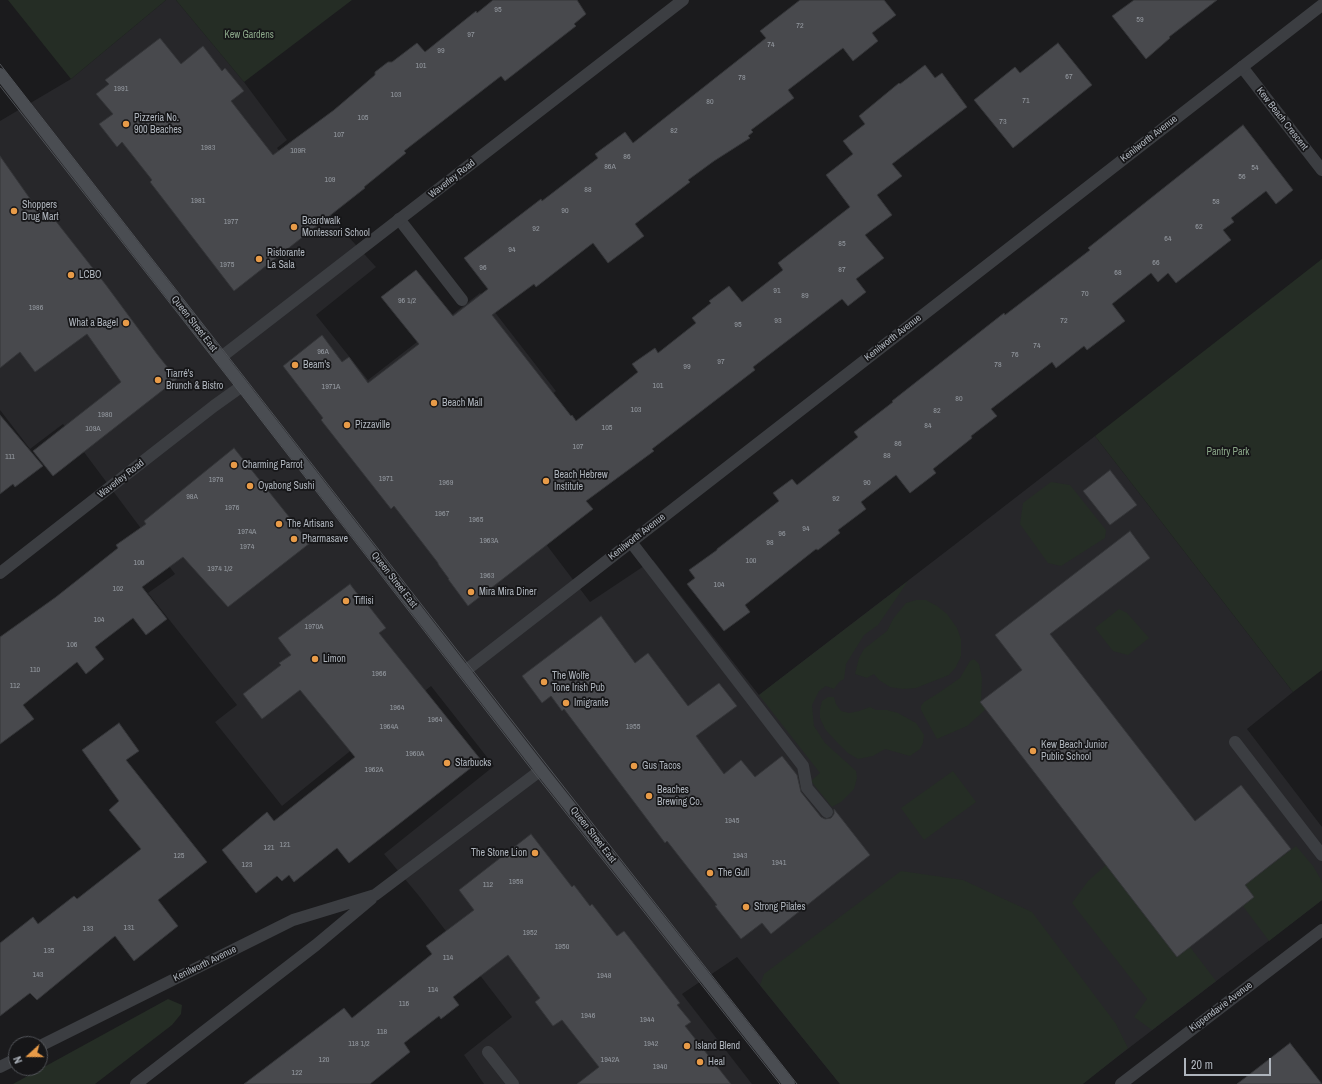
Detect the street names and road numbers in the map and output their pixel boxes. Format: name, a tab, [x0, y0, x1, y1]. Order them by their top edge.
street label: Kew Beach Crescent	[1254, 85, 1310, 153]
street label: Kenilworth Avenue	[1118, 113, 1180, 165]
street label: Waverley Road	[426, 157, 478, 201]
street label: Queen Street East	[169, 294, 219, 354]
street label: Kenilworth Avenue	[862, 312, 924, 364]
street label: Waverley Road	[95, 457, 147, 501]
street label: Kenilworth Avenue	[606, 511, 668, 563]
street label: Queen Street East	[369, 550, 419, 610]
street label: Queen Street East	[568, 805, 618, 865]
street label: Kenilworth Avenue	[172, 944, 238, 984]
street label: Kippendavie Avenue	[1187, 979, 1255, 1035]

